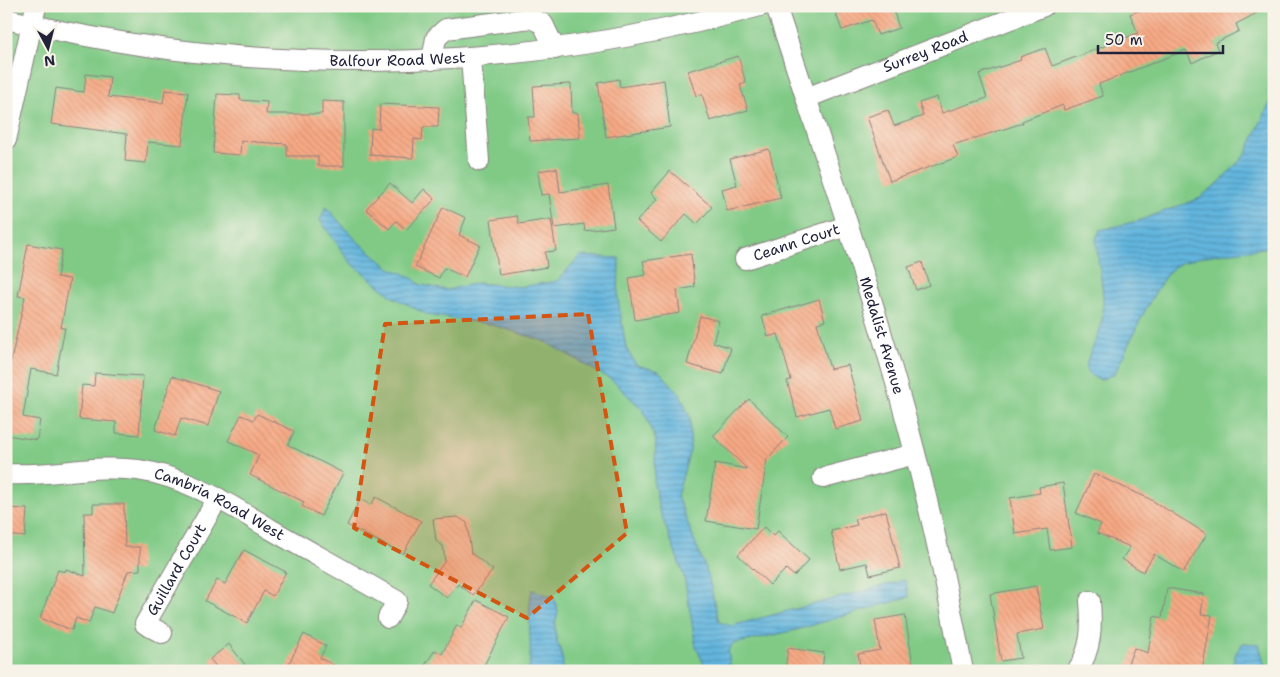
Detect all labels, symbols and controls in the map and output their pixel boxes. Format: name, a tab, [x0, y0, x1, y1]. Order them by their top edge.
north arrow	[22, 22, 72, 72]
scale bar	[1098, 22, 1222, 54]
street label: Surrey Road	[880, 26, 971, 77]
text: 50 m	[1105, 30, 1143, 50]
street label: Balfour Road West	[330, 47, 466, 71]
text: N	[43, 51, 56, 71]
street label: Ceann Court	[751, 219, 842, 266]
street label: Medalist Avenue	[855, 274, 909, 396]
street label: Cambria Road West	[152, 463, 288, 545]
street label: Guillard Court	[142, 520, 211, 619]

